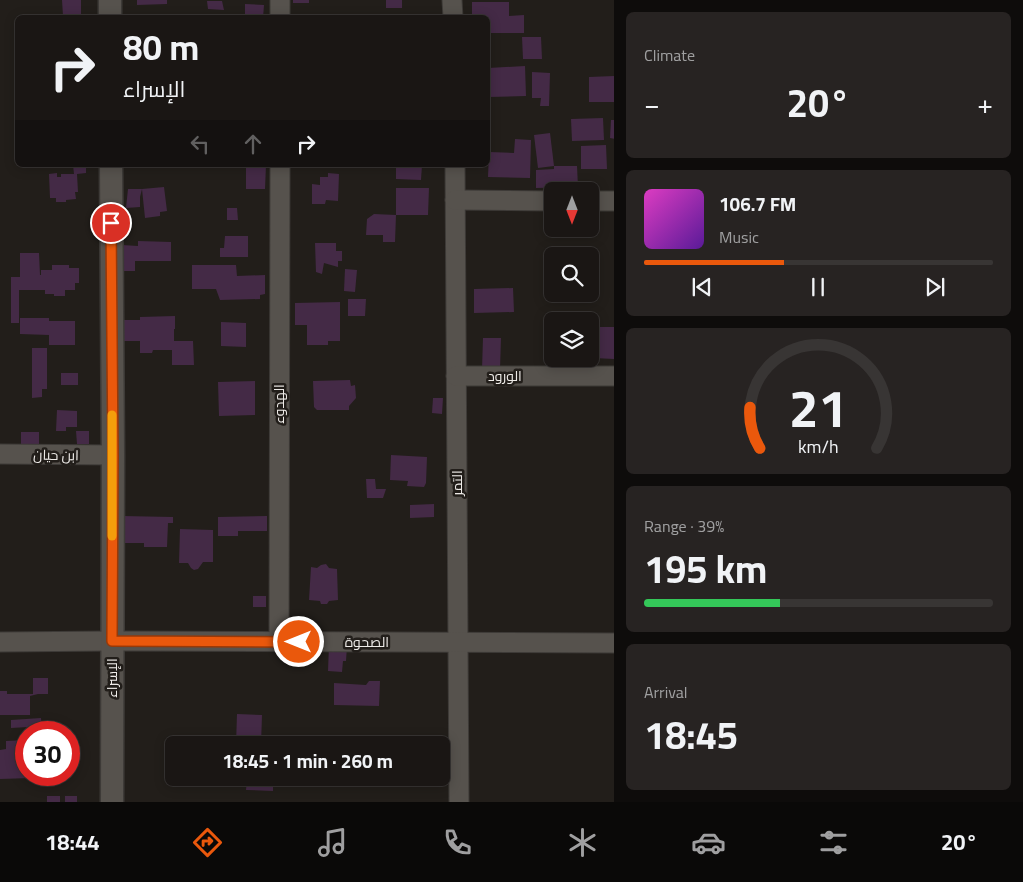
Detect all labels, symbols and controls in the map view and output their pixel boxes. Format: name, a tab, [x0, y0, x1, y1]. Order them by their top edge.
text: 80 m	[123, 14, 199, 80]
icon: right	[40, 35, 105, 100]
text: Climate	[644, 40, 695, 70]
text: 20°	[787, 67, 850, 139]
text: الإسراء	[123, 68, 185, 110]
text: −	[644, 78, 660, 130]
text: +	[977, 78, 993, 130]
icon: left	[186, 130, 214, 158]
icon: ahead	[239, 130, 267, 158]
icon: right	[292, 130, 320, 158]
north arrow	[544, 182, 599, 238]
map controls	[544, 182, 599, 367]
text: 106.7 FM	[719, 186, 796, 222]
pin	[90, 202, 132, 244]
icon: arrive	[97, 209, 125, 237]
text: Music	[719, 222, 759, 252]
button: search	[544, 247, 599, 302]
icon: previous	[688, 273, 716, 301]
icon: pause	[804, 273, 832, 301]
icon: next	[921, 273, 949, 301]
button: layers	[544, 312, 599, 367]
text: 21	[790, 359, 847, 457]
street label: الورود	[488, 363, 522, 389]
street label: الهدوء	[266, 384, 292, 424]
text: km/h	[798, 430, 839, 463]
street label: ابن حيان	[33, 442, 79, 468]
street label: التمر	[444, 470, 470, 497]
text: Range · 39%	[644, 511, 724, 541]
text: 195 km	[644, 533, 767, 605]
position arrow	[272, 615, 324, 667]
street label: الصحوة	[345, 629, 389, 655]
street label: الإسراء	[99, 658, 125, 698]
text: Arrival	[644, 677, 688, 707]
text: 18:45	[644, 699, 738, 771]
speed limit sign: 30	[15, 721, 80, 786]
text: 18:45 · 1 min · 260 m	[222, 743, 393, 779]
text: 18:44	[45, 821, 99, 863]
text: 20°	[941, 821, 978, 863]
icon: directions	[190, 825, 225, 860]
icon: music	[315, 825, 350, 860]
icon: phone	[440, 825, 475, 860]
icon: climate	[565, 825, 600, 860]
icon: car	[691, 825, 726, 860]
icon: filters	[816, 825, 851, 860]

